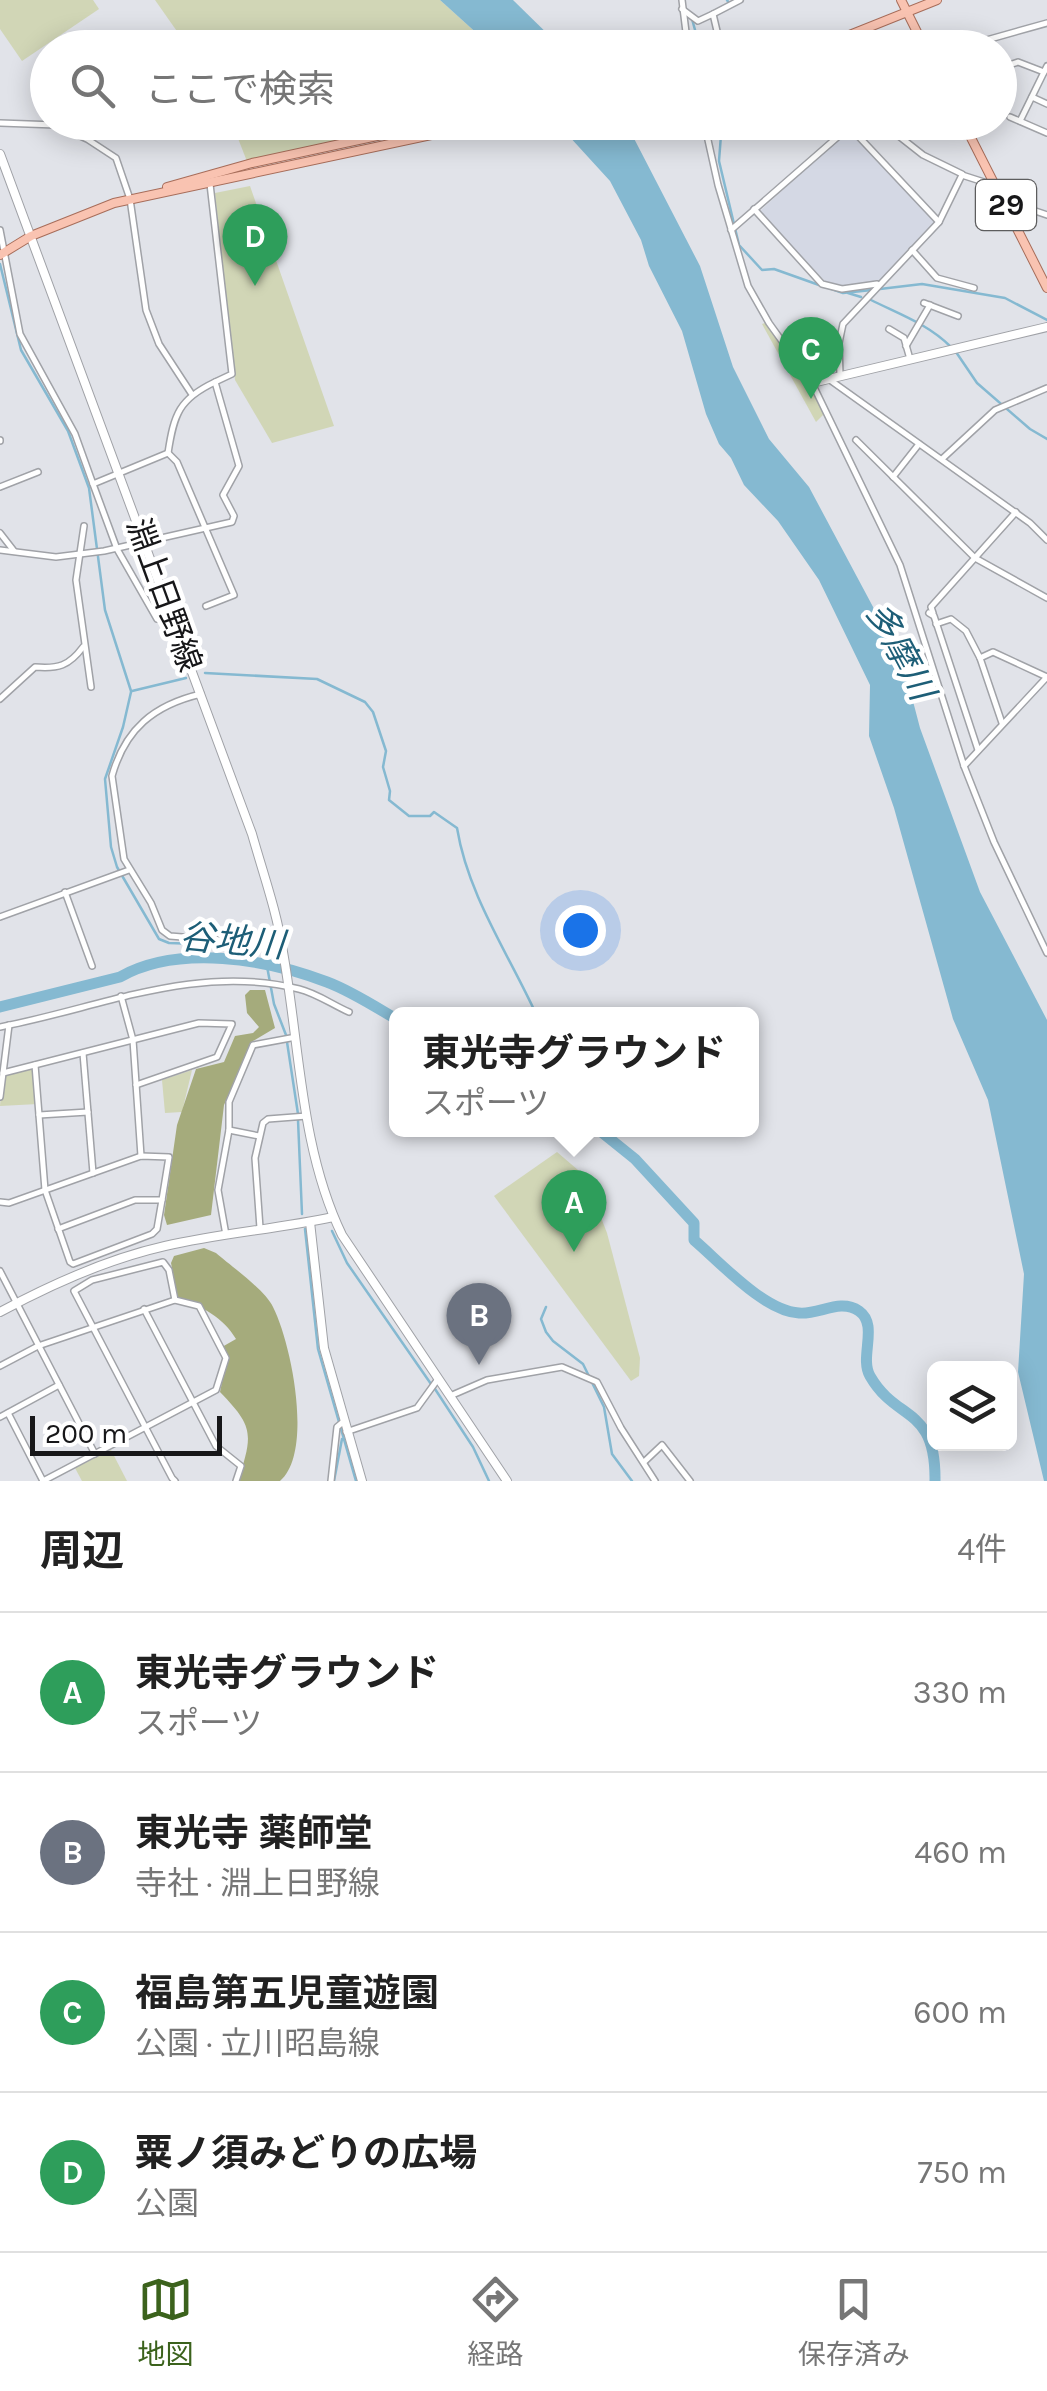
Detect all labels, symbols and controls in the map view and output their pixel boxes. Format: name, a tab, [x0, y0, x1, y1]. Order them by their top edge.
search box	[30, 30, 1017, 140]
icon: search	[65, 58, 120, 113]
text: ここで検索	[145, 67, 335, 112]
road number: 29	[976, 180, 1036, 230]
pin: D	[222, 204, 288, 286]
pin: C	[778, 316, 844, 399]
street label: 淵上日野線	[119, 513, 209, 677]
water label: 多摩川	[857, 595, 945, 711]
your location	[555, 905, 606, 956]
water label: 谷地川	[178, 916, 290, 966]
popup	[389, 1007, 759, 1137]
text: 東光寺グラウンド	[422, 1031, 726, 1076]
text: スポーツ	[422, 1085, 549, 1122]
pin: A	[542, 1170, 606, 1252]
pin: B	[446, 1282, 512, 1365]
map controls	[927, 1361, 1017, 1451]
button: layers	[927, 1361, 1017, 1451]
scale bar	[30, 1411, 222, 1456]
text: 200 m	[45, 1417, 127, 1450]
text: 周辺	[40, 1526, 124, 1576]
text: 4件	[957, 1531, 1007, 1568]
text: 東光寺グラウンド	[135, 1651, 439, 1696]
text: A	[62, 1674, 83, 1711]
text: 330 m	[913, 1674, 1007, 1711]
text: スポーツ	[135, 1705, 262, 1742]
text: 東光寺 薬師堂	[135, 1811, 373, 1856]
text: B	[62, 1834, 83, 1871]
text: 460 m	[914, 1834, 1007, 1871]
text: 寺社 · 淵上日野線	[135, 1865, 380, 1902]
text: 福島第五児童遊園	[135, 1971, 439, 2016]
text: C	[62, 1994, 83, 2031]
text: 600 m	[913, 1994, 1007, 2031]
text: 公園 · 立川昭島線	[135, 2025, 380, 2062]
text: 粟ノ須みどりの広場	[135, 2131, 477, 2176]
text: D	[62, 2154, 83, 2191]
text: 750 m	[917, 2154, 1007, 2191]
text: 公園	[135, 2185, 199, 2222]
tab: 地図	[137, 2272, 193, 2372]
tab: 経路	[467, 2272, 524, 2372]
tab: 保存済み	[798, 2272, 910, 2372]

